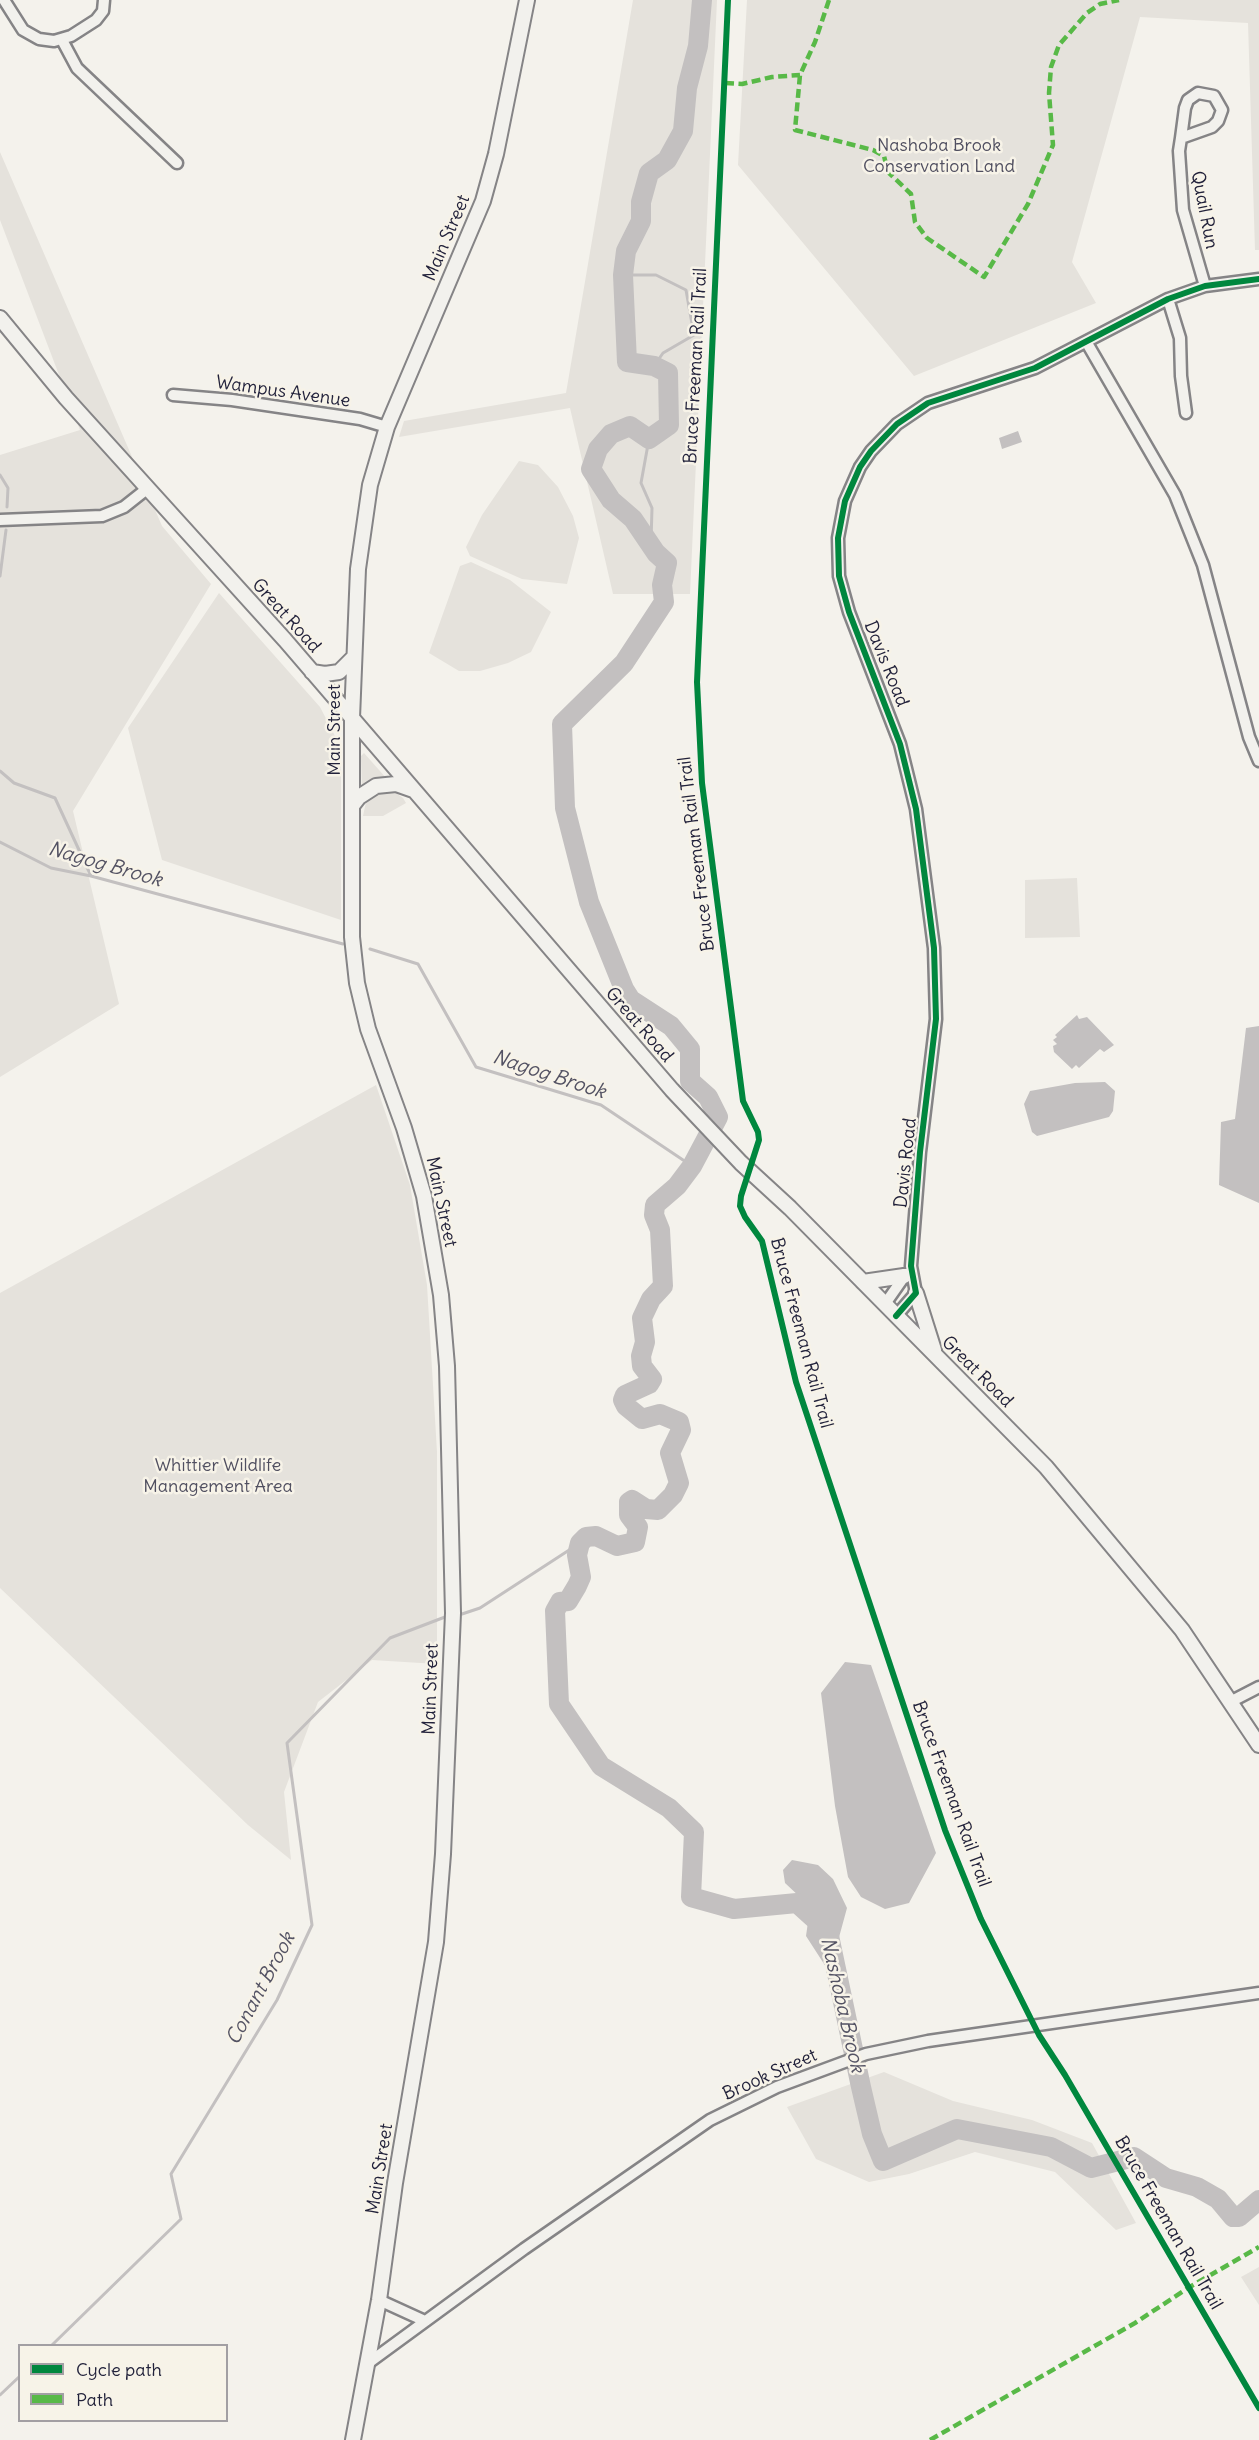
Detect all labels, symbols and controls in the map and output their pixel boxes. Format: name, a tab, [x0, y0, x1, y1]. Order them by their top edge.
park label: Nashoba Brook Conservation Land	[863, 135, 1015, 178]
street label: Quail Run	[1186, 169, 1222, 251]
street label: Main Street	[419, 192, 475, 284]
street label: Bruce Freeman Rail Trail	[680, 267, 712, 465]
street label: Wampus Avenue	[214, 372, 352, 412]
street label: Great Road	[247, 574, 325, 658]
street label: Davis Road	[859, 618, 913, 710]
street label: Main Street	[324, 684, 346, 776]
street label: Bruce Freeman Rail Trail	[674, 755, 720, 953]
water label: Nagog Brook	[45, 837, 165, 893]
street label: Great Road	[601, 983, 677, 1067]
water label: Nagog Brook	[490, 1045, 608, 1105]
street label: Davis Road	[891, 1117, 921, 1209]
street label: Main Street	[421, 1155, 461, 1249]
street label: Bruce Freeman Rail Trail	[765, 1235, 837, 1431]
street label: Great Road	[937, 1332, 1017, 1412]
park label: Whittier Wildlife Management Area	[143, 1455, 293, 1498]
street label: Main Street	[419, 1643, 443, 1735]
street label: Bruce Freeman Rail Trail	[907, 1698, 995, 1890]
water label: Conant Brook	[221, 1929, 301, 2049]
water label: Nashoba Brook	[815, 1935, 869, 2075]
street label: Brook Street	[720, 2045, 820, 2105]
street label: Main Street	[362, 2122, 398, 2216]
street label: Bruce Freeman Rail Trail	[1110, 2133, 1226, 2313]
legend	[18, 2344, 228, 2422]
text: Cycle path	[76, 2358, 162, 2381]
text: Path	[76, 2388, 113, 2411]

